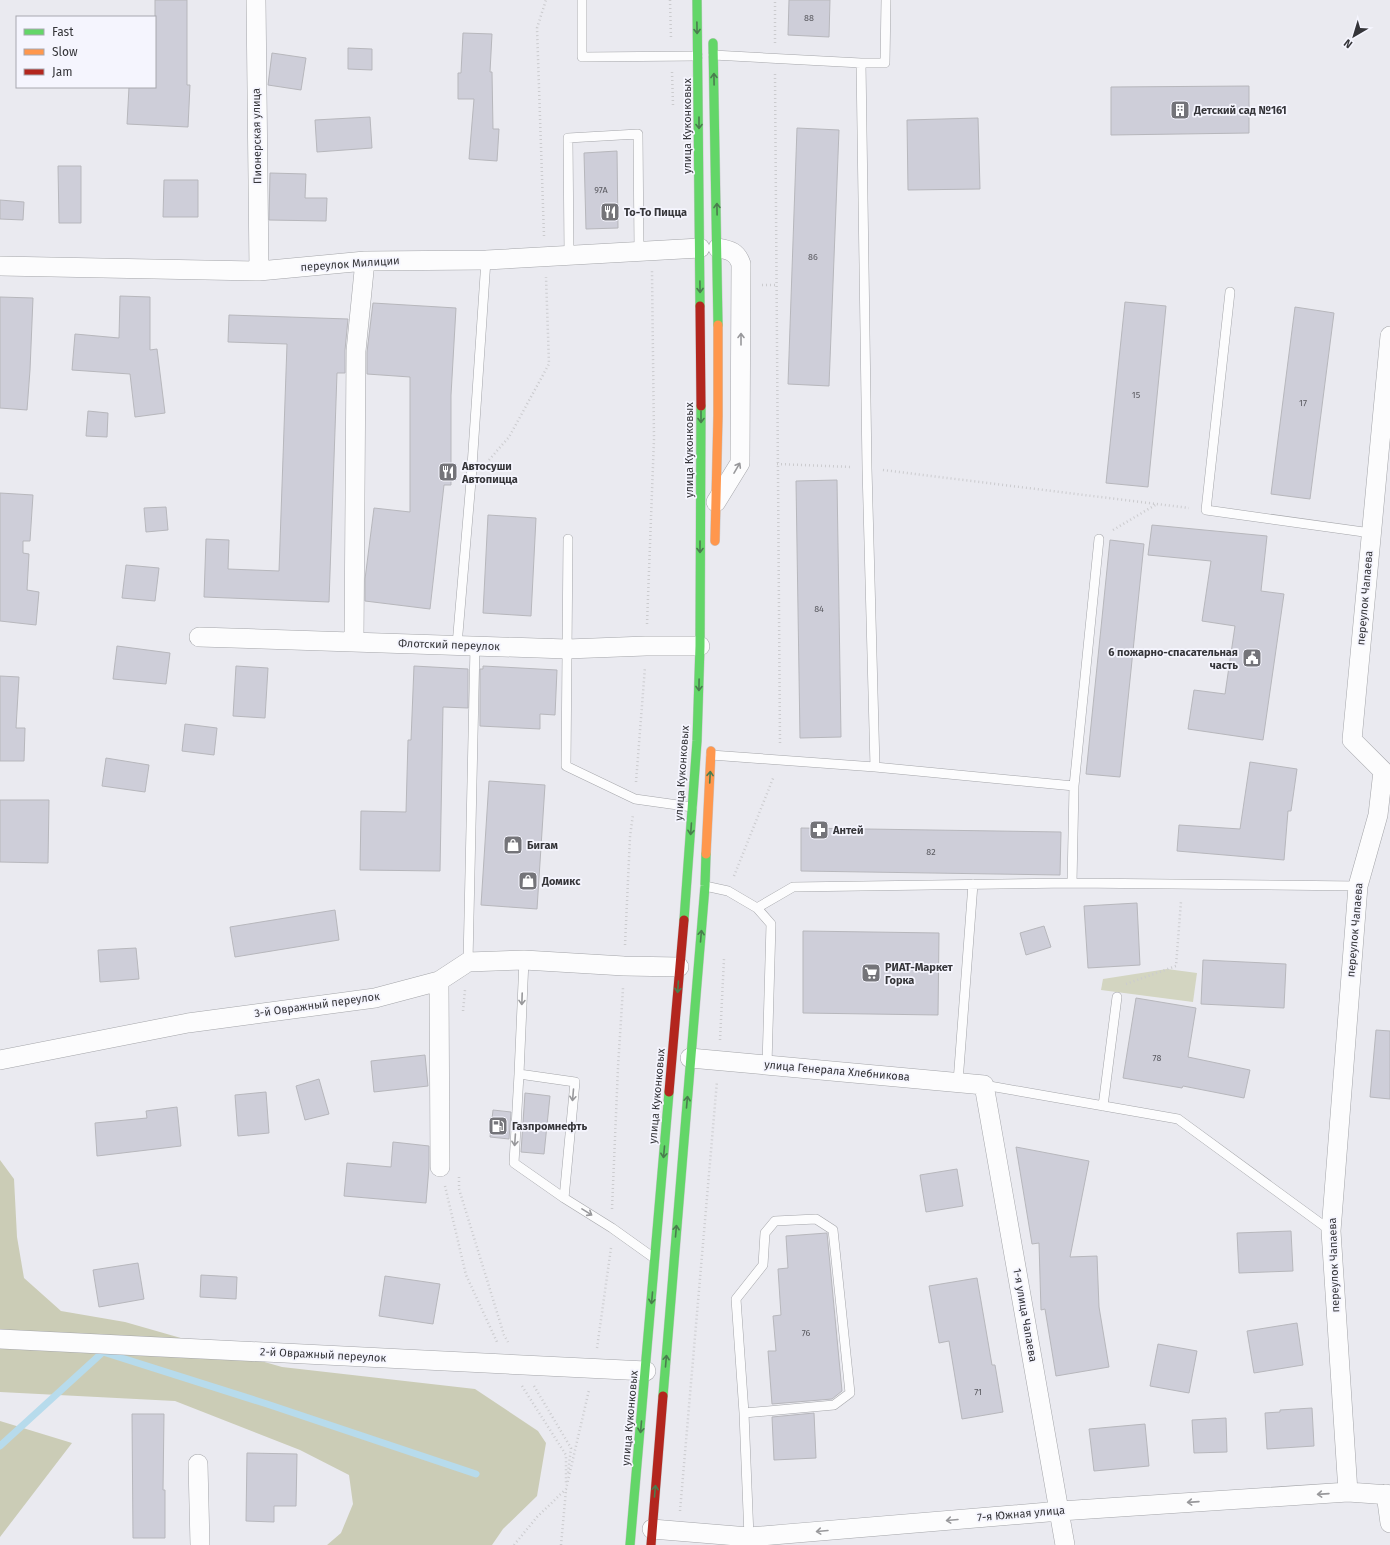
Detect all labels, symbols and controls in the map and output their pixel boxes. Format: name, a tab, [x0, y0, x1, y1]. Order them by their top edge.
house number: 88	[804, 13, 814, 23]
legend	[16, 16, 156, 88]
north arrow	[1334, 16, 1374, 56]
one-way arrow	[694, 21, 701, 34]
text: Fast	[52, 25, 74, 39]
text: N	[1341, 36, 1355, 51]
text: Slow	[52, 45, 78, 59]
text: Jam	[52, 65, 72, 79]
one-way arrow	[710, 73, 718, 86]
street label: улица Куконковых	[681, 78, 694, 174]
street label: Пионерская улица	[250, 88, 264, 184]
building icon: Детский сад №161	[1169, 99, 1191, 121]
place label: Детский сад №161	[1193, 104, 1287, 117]
one-way arrow	[695, 116, 703, 129]
house number: 97А	[594, 185, 609, 195]
restaurant icon: То-То Пицца	[599, 201, 621, 223]
one-way arrow	[713, 203, 721, 216]
place label: То-То Пицца	[624, 206, 687, 219]
house number: 86	[808, 252, 818, 262]
street label: переулок Милиции	[300, 254, 400, 274]
one-way arrow	[696, 280, 704, 293]
one-way arrow	[737, 333, 745, 346]
house number: 15	[1132, 390, 1141, 400]
house number: 17	[1299, 398, 1307, 408]
street label: улица Куконковых	[683, 402, 696, 498]
one-way arrow	[697, 410, 705, 423]
place label: Автосуши Автопицца	[461, 460, 518, 486]
restaurant icon: Автосуши Автопицца	[437, 461, 459, 483]
one-way arrow	[733, 462, 741, 474]
one-way arrow	[696, 540, 704, 553]
street label: переулок Чапаева	[1354, 550, 1376, 646]
house number: 84	[814, 604, 824, 614]
street label: Флотский переулок	[398, 637, 500, 653]
place label: 6 пожарно-спасательная часть	[1108, 646, 1238, 672]
public building icon: 6 пожарно-спасательная часть	[1241, 647, 1263, 669]
one-way arrow	[695, 678, 702, 691]
street label: улица Куконковых	[672, 724, 692, 821]
one-way arrow	[706, 771, 713, 784]
pharmacy icon: Антей	[808, 819, 830, 841]
one-way arrow	[687, 822, 694, 835]
place label: Антей	[832, 824, 863, 837]
shop icon: Бигам	[502, 834, 524, 856]
place label: Бигам	[527, 839, 558, 852]
house number: 82	[926, 847, 936, 857]
shop icon: Домикс	[517, 870, 539, 892]
place label: Домикс	[541, 875, 581, 888]
street label: переулок Чапаева	[1344, 882, 1366, 978]
one-way arrow	[697, 930, 704, 943]
place label: РИАТ-Маркет Горка	[885, 961, 954, 987]
supermarket icon: РИАТ-Маркет Горка	[860, 962, 882, 984]
one-way arrow	[674, 980, 681, 993]
street label: 3-й Овражный переулок	[253, 990, 381, 1020]
one-way arrow	[518, 992, 526, 1005]
street label: улица Куконковых	[646, 1047, 668, 1144]
house number: 78	[1153, 1053, 1161, 1063]
street label: улица Генерала Хлебникова	[764, 1058, 910, 1084]
one-way arrow	[570, 1088, 577, 1101]
one-way arrow	[683, 1096, 690, 1109]
fuel station icon: Газпромнефть	[487, 1115, 509, 1137]
place label: Газпромнефть	[512, 1120, 587, 1133]
one-way arrow	[512, 1133, 519, 1146]
one-way arrow	[661, 1145, 668, 1158]
one-way arrow	[581, 1208, 592, 1216]
street label: переулок Чапаева	[1326, 1217, 1342, 1313]
one-way arrow	[673, 1225, 680, 1238]
street label: 1-я улица Чапаева	[1010, 1267, 1040, 1363]
one-way arrow	[648, 1291, 655, 1304]
house number: 76	[802, 1328, 810, 1338]
street label: 2-й Овражный переулок	[260, 1345, 387, 1365]
one-way arrow	[662, 1355, 669, 1368]
street label: улица Куконковых	[619, 1369, 641, 1466]
house number: 71	[974, 1387, 982, 1397]
one-way arrow	[637, 1420, 644, 1433]
one-way arrow	[652, 1484, 659, 1497]
one-way arrow	[1317, 1490, 1330, 1498]
one-way arrow	[1187, 1499, 1200, 1506]
street label: 7-я Южная улица	[977, 1504, 1065, 1524]
one-way arrow	[946, 1516, 959, 1523]
one-way arrow	[816, 1527, 829, 1534]

